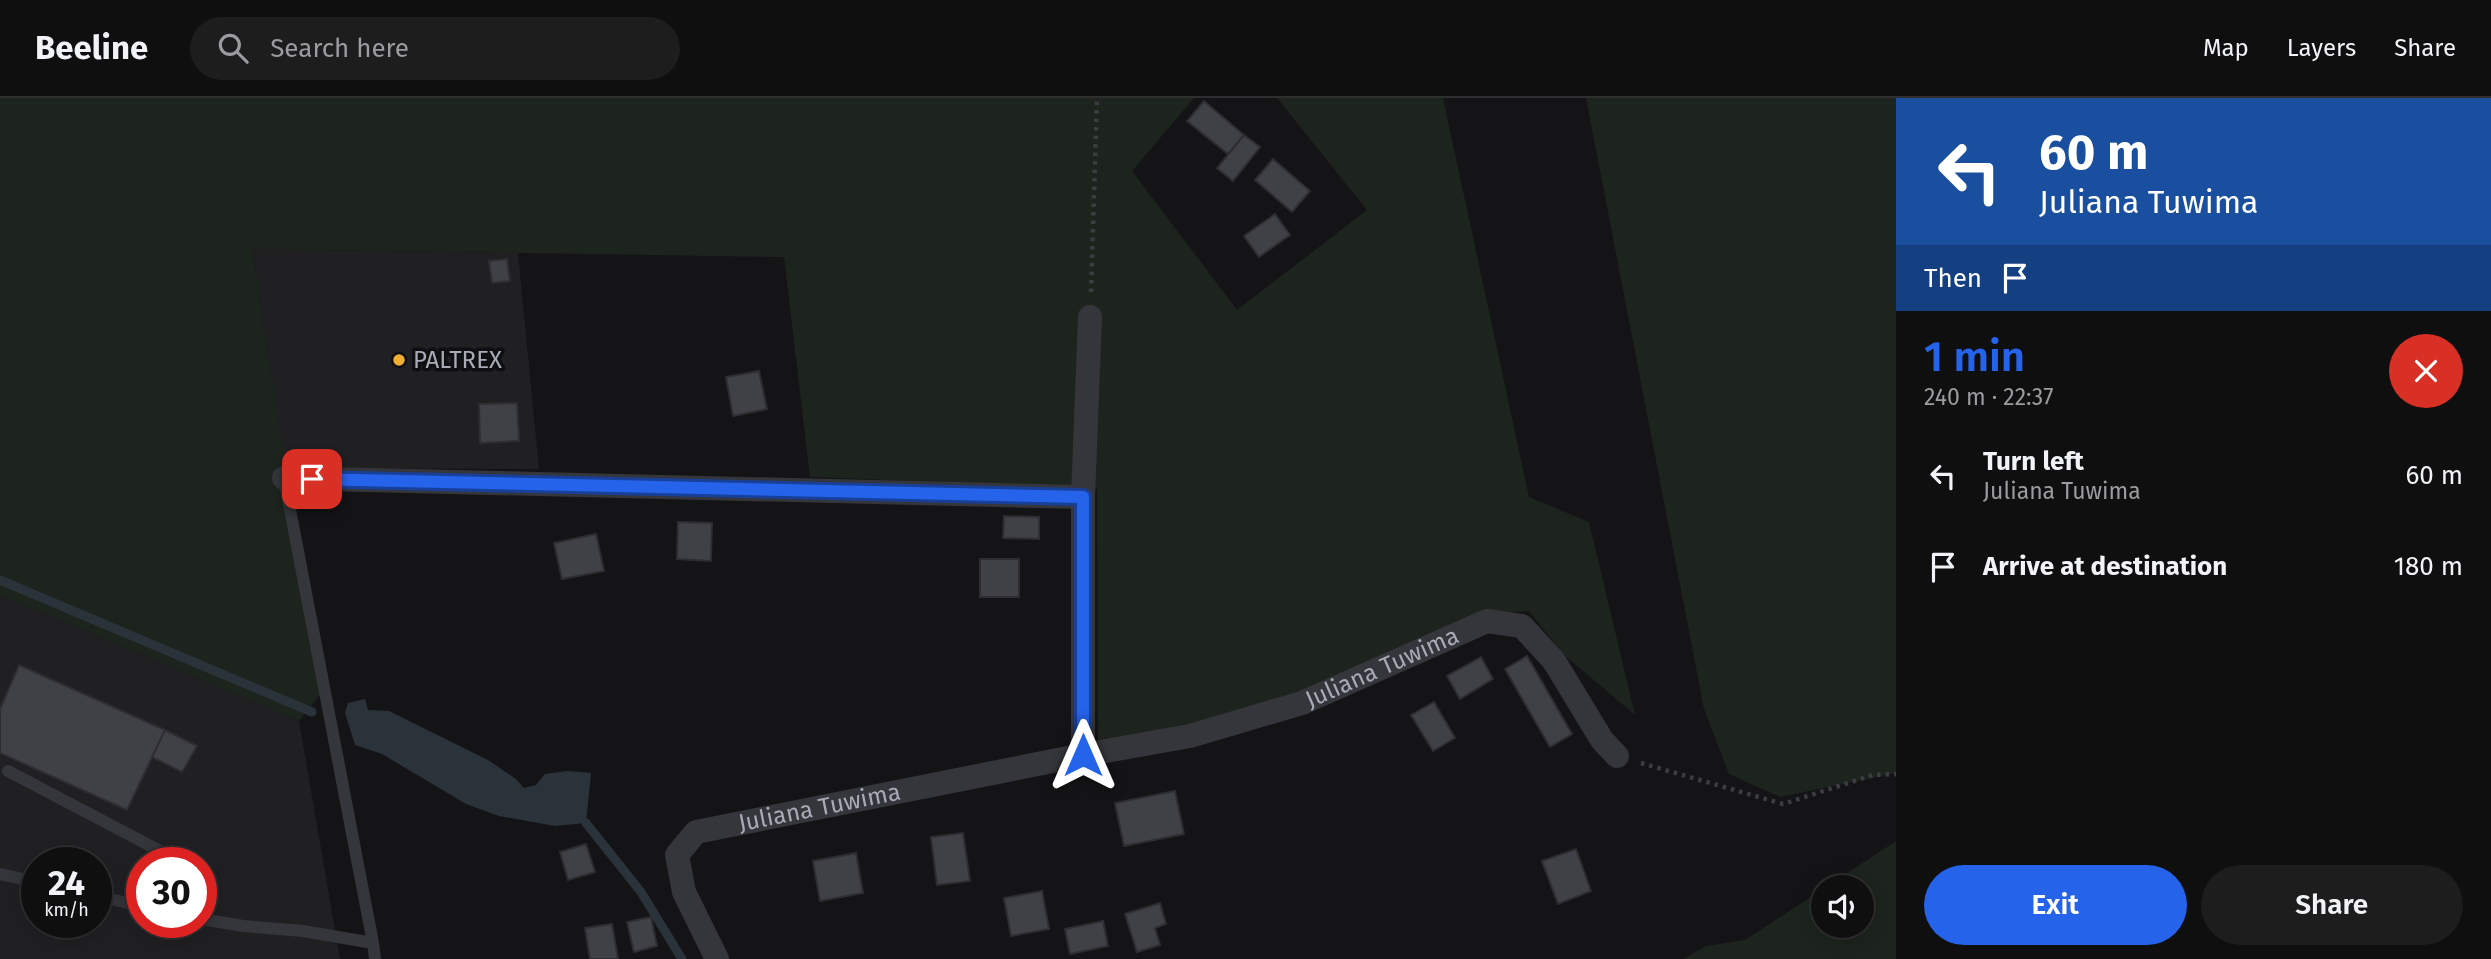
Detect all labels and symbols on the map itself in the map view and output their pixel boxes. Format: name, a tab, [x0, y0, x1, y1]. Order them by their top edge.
place label: PALTREX	[413, 346, 502, 374]
marker: PALTREX	[391, 352, 407, 368]
pin	[282, 449, 342, 509]
street label: Juliana Tuwima	[1301, 621, 1463, 714]
position arrow	[1046, 718, 1120, 792]
street label: Juliana Tuwima	[736, 778, 903, 837]
speed limit sign: 30	[126, 847, 217, 938]

